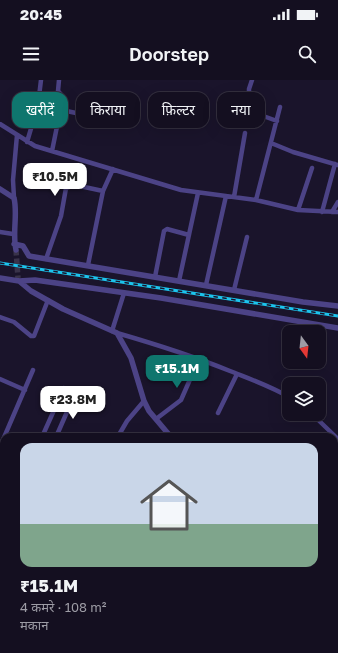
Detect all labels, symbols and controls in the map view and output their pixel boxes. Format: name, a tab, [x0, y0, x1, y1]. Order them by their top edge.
text: 20:45	[20, 5, 62, 23]
icon: menu	[20, 43, 42, 65]
text: Doorstep	[129, 43, 209, 65]
icon: search	[296, 43, 318, 65]
chip: खरीदें	[12, 92, 68, 128]
chip: किराया	[76, 92, 140, 128]
chip: फ़िल्टर	[148, 92, 209, 128]
chip: नया	[217, 92, 265, 128]
pin: ₹10.5M	[22, 163, 88, 197]
text: ₹10.5M	[32, 168, 78, 184]
north arrow	[282, 325, 326, 369]
map controls	[282, 325, 326, 421]
pin: ₹15.1M	[144, 355, 210, 389]
text: ₹15.1M	[155, 360, 199, 376]
button: layers	[282, 377, 326, 421]
pin: ₹23.8M	[40, 386, 106, 420]
text: ₹23.8M	[49, 391, 97, 407]
icon: home	[133, 469, 205, 541]
text: ₹15.1M	[20, 575, 78, 596]
text: 4 कमरे · 108 m²	[20, 599, 106, 615]
text: मकान	[20, 617, 48, 633]

